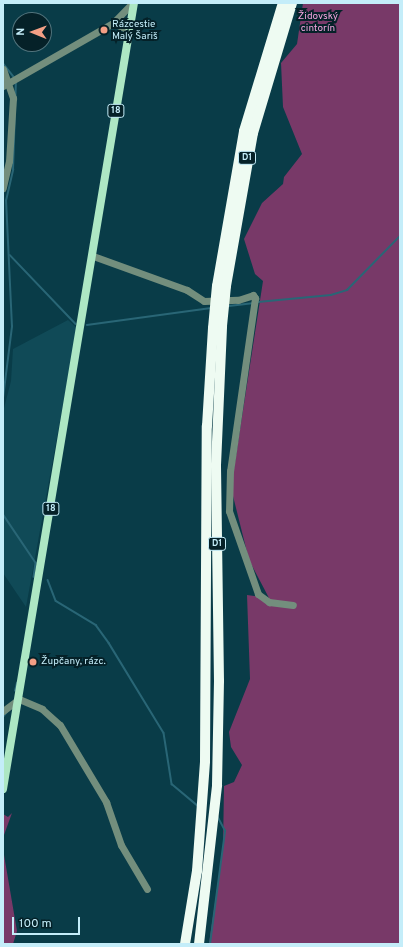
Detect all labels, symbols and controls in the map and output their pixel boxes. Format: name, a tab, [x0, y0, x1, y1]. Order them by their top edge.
park label: Židovský cintorín	[298, 10, 338, 34]
north arrow	[12, 12, 52, 52]
place label: Rázcestie Malý Šariš	[112, 18, 158, 42]
marker: Rázcestie Malý Šariš	[99, 25, 109, 35]
text: N	[14, 28, 28, 36]
road number: 18	[107, 104, 125, 118]
road number: D1	[238, 151, 256, 165]
road number: 18	[42, 502, 60, 516]
road number: D1	[208, 537, 226, 551]
place label: Župčany, rázc.	[41, 656, 106, 668]
marker: Župčany, rázc.	[28, 657, 38, 667]
scale bar	[14, 909, 82, 935]
text: 100 m	[19, 916, 52, 932]

